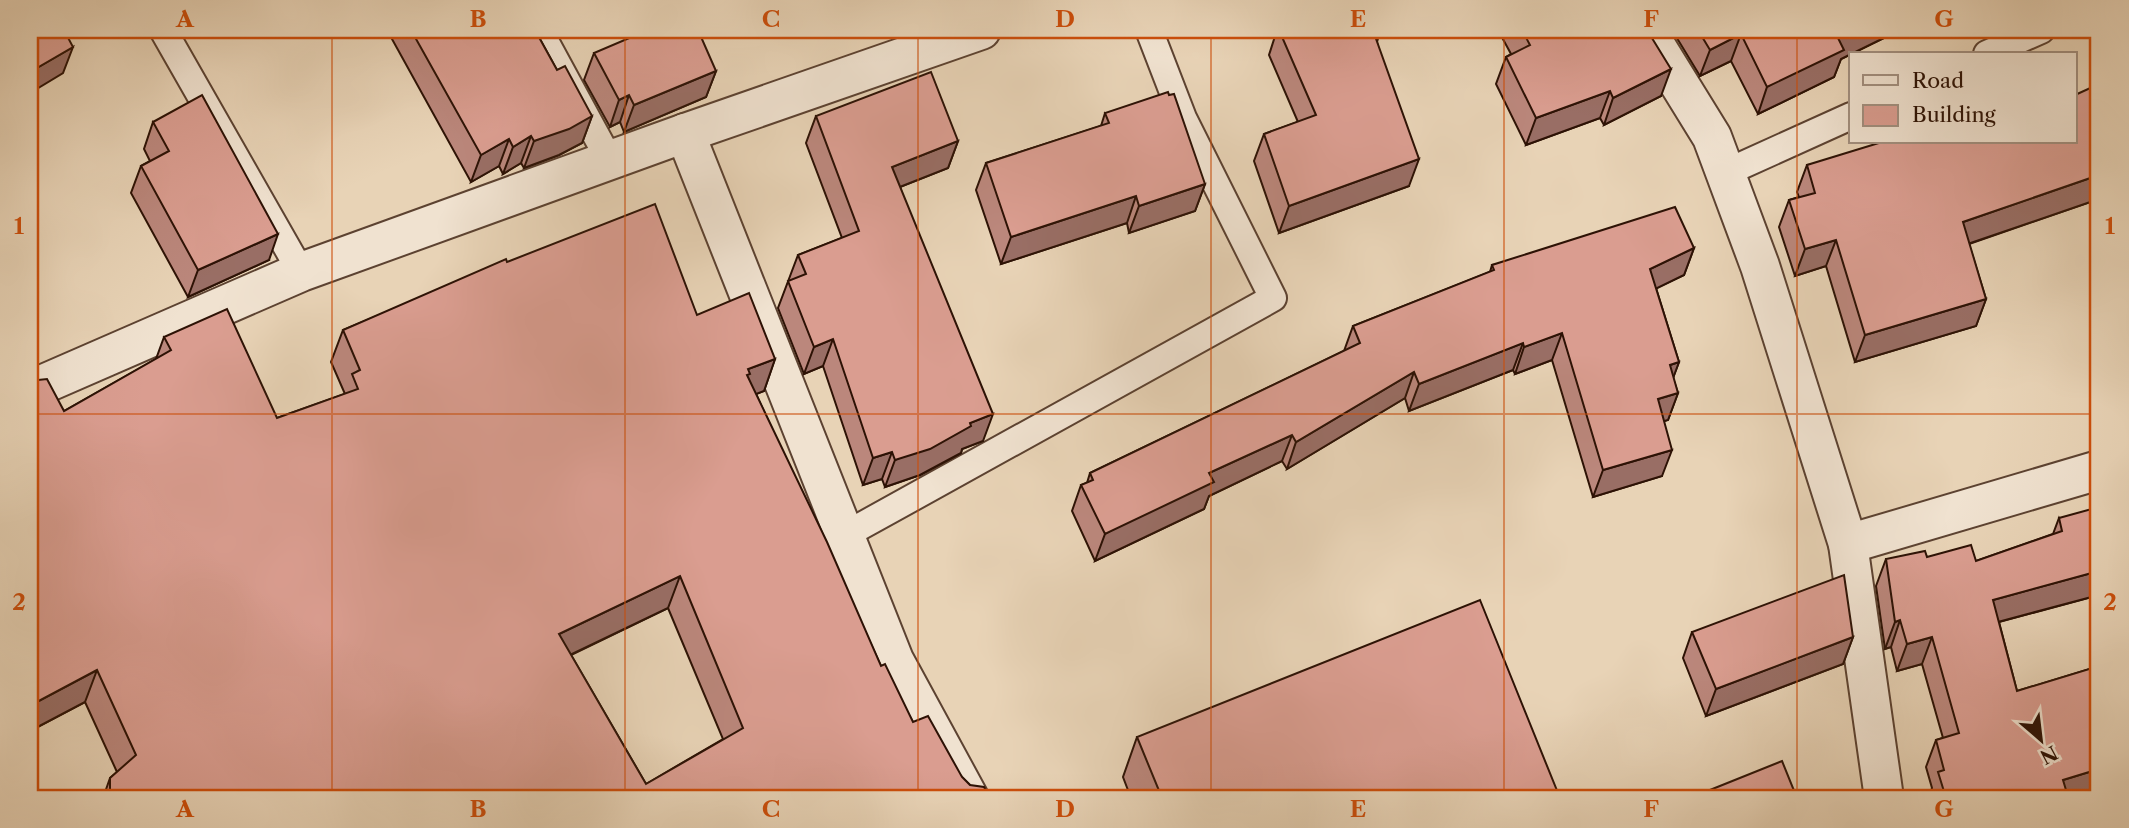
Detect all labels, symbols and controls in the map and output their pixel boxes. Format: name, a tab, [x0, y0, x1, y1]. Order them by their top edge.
text: A	[175, 5, 195, 33]
text: B	[469, 5, 487, 33]
text: C	[762, 5, 780, 33]
text: D	[1055, 5, 1075, 33]
text: E	[1350, 5, 1366, 33]
text: F	[1643, 5, 1659, 33]
text: G	[1934, 5, 1954, 33]
legend	[1849, 52, 2076, 144]
text: Road	[1912, 68, 1964, 93]
text: Building	[1912, 102, 1997, 127]
text: 1	[14, 212, 25, 240]
text: 1	[2105, 212, 2116, 240]
text: 2	[12, 588, 26, 616]
text: 2	[2103, 588, 2117, 616]
north arrow	[2007, 706, 2076, 776]
text: N	[2036, 741, 2061, 769]
text: A	[175, 795, 195, 823]
text: B	[469, 795, 487, 823]
text: C	[762, 795, 780, 823]
text: D	[1055, 795, 1075, 823]
text: E	[1350, 795, 1366, 823]
text: F	[1643, 795, 1659, 823]
text: G	[1934, 795, 1954, 823]

